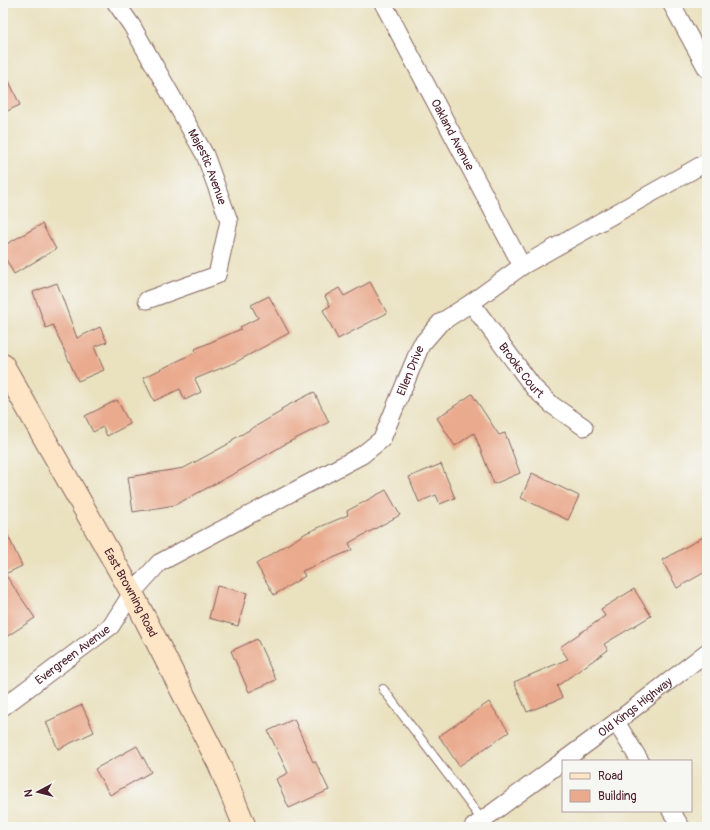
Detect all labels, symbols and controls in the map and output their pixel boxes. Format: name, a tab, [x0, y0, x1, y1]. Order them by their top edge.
street label: Oakland Avenue	[428, 96, 478, 173]
street label: Majestic Avenue	[184, 126, 230, 207]
street label: Brooks Court	[495, 340, 547, 401]
street label: Ellen Drive	[393, 343, 427, 398]
street label: East Browning Road	[101, 545, 161, 640]
street label: Evergreen Avenue	[32, 622, 113, 688]
street label: Old Kings Highway	[595, 674, 675, 740]
legend	[562, 760, 692, 812]
text: Road	[598, 769, 623, 784]
north arrow	[18, 772, 58, 812]
text: N	[22, 788, 35, 798]
text: Building	[598, 789, 637, 804]

